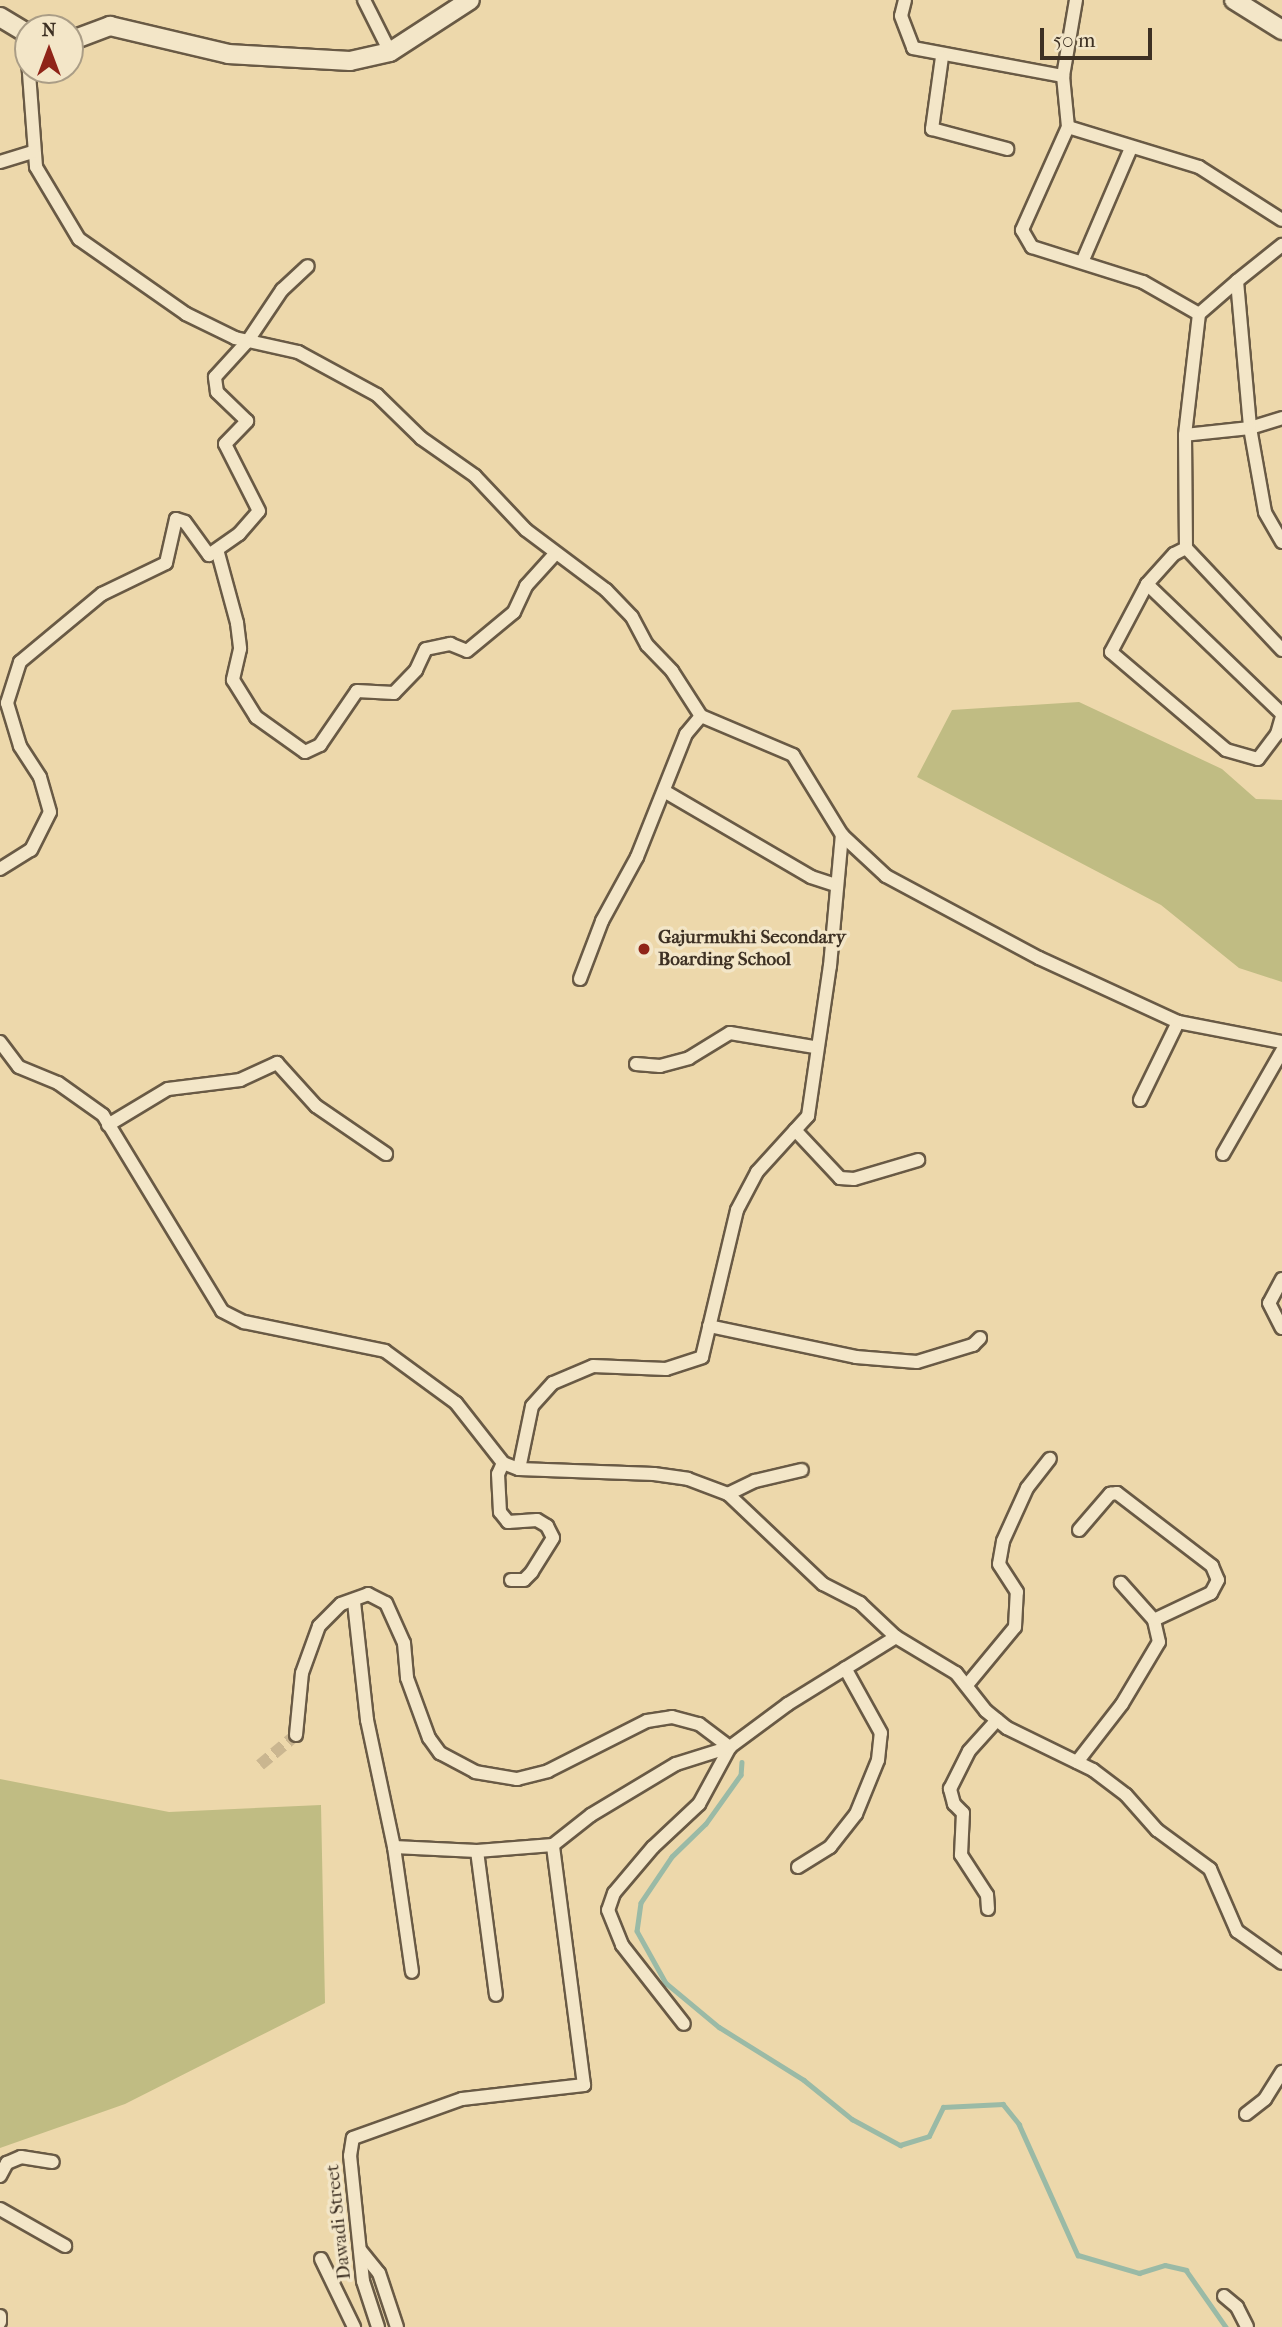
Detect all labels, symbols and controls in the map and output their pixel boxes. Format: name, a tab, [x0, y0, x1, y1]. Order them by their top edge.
north arrow	[14, 14, 84, 84]
scale bar	[1044, 14, 1156, 58]
text: N	[42, 19, 56, 41]
text: 50 m	[1053, 28, 1096, 52]
place label: Gajurmukhi Secondary Boarding School	[658, 927, 846, 971]
marker: Gajurmukhi Secondary Boarding School	[636, 941, 652, 957]
street label: Dawadi Street	[322, 2163, 356, 2281]

